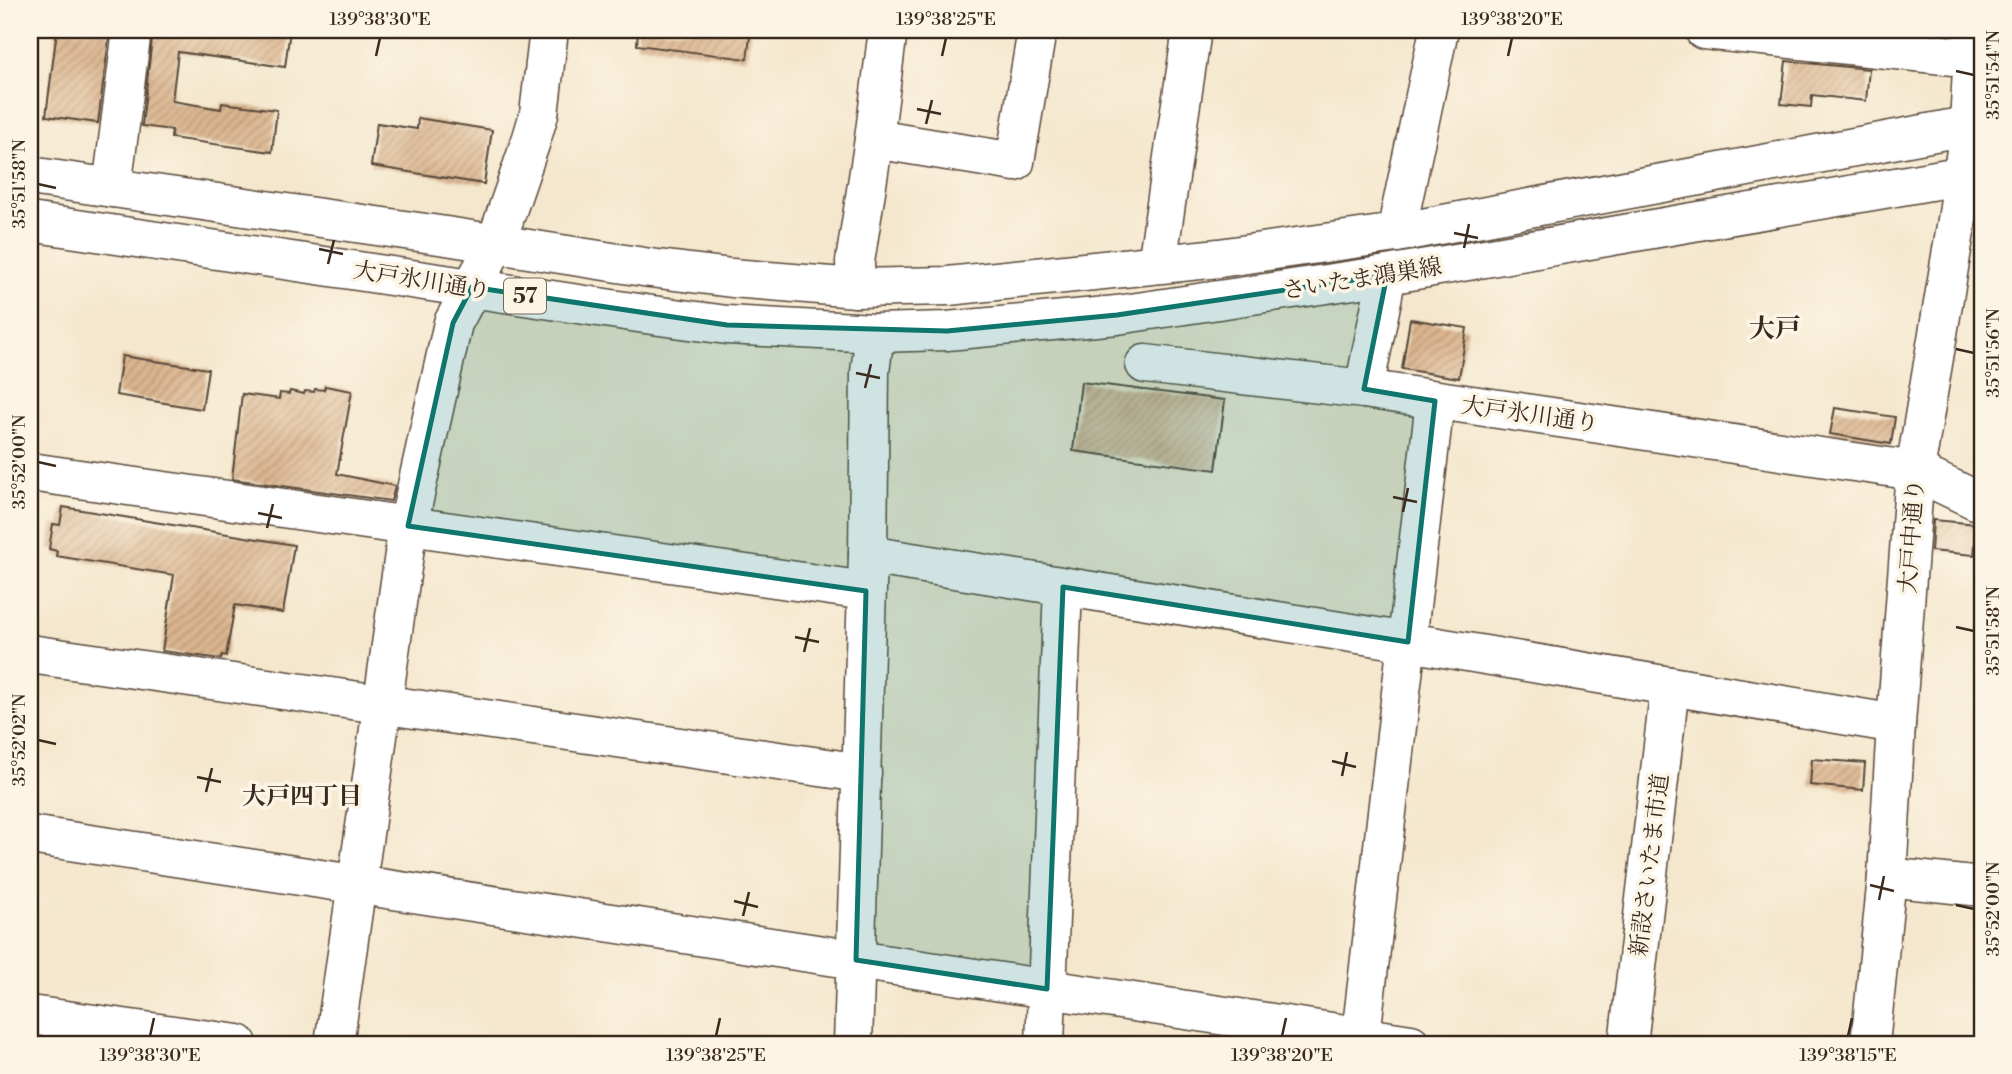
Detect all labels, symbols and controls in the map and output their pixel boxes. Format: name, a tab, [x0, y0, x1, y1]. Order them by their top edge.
text: 139°38'30"E	[329, 8, 431, 31]
text: 139°38'25"E	[896, 8, 996, 31]
text: 139°38'20"E	[1461, 8, 1563, 31]
text: 35°51'54"N	[1982, 30, 2005, 120]
text: 35°51'58"N	[8, 139, 31, 229]
street label: さいたま鴻巣線	[1280, 253, 1444, 305]
street label: 大戸氷川通り	[352, 256, 492, 306]
road number: 57	[504, 278, 546, 314]
text: 35°51'56"N	[1982, 308, 2005, 398]
district label: 大戸	[1749, 313, 1801, 345]
street label: 大戸氷川通り	[1460, 392, 1600, 438]
text: 35°52'00"N	[8, 414, 31, 509]
street label: 大戸中通り	[1894, 478, 1930, 594]
text: 35°51'58"N	[1982, 586, 2005, 676]
text: 35°52'02"N	[8, 693, 31, 787]
street label: 新設さいたま市道	[1625, 772, 1675, 958]
district label: 大戸四丁目	[242, 782, 362, 812]
text: 35°52'00"N	[1982, 861, 2005, 956]
text: 139°38'30"E	[99, 1044, 201, 1067]
text: 139°38'25"E	[666, 1044, 766, 1067]
text: 139°38'20"E	[1231, 1044, 1333, 1067]
text: 139°38'15"E	[1799, 1044, 1897, 1067]

